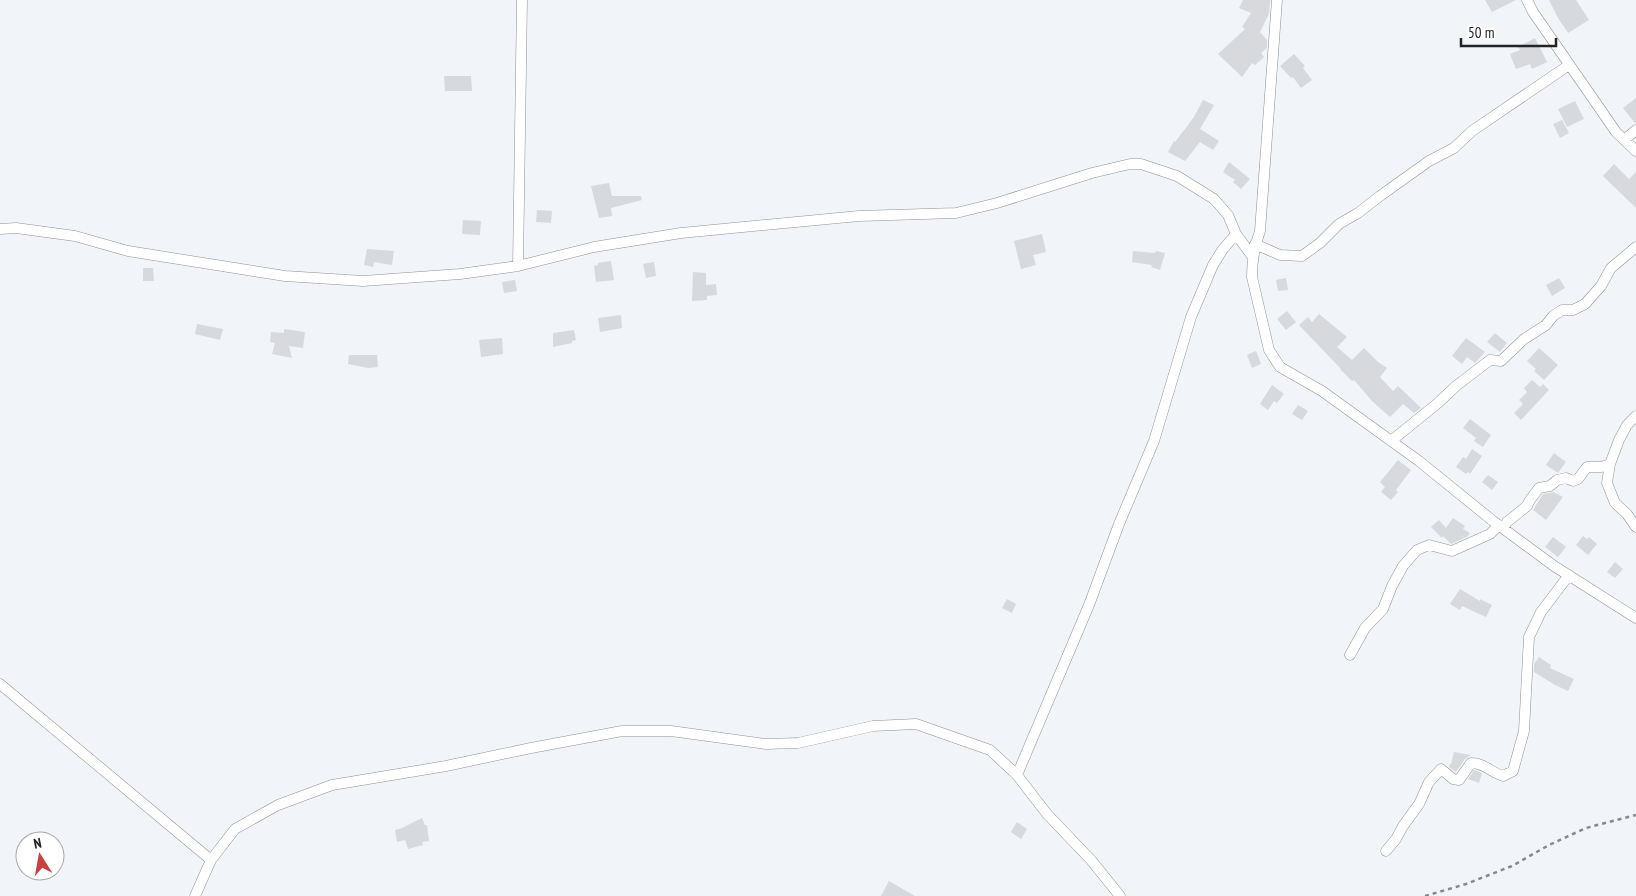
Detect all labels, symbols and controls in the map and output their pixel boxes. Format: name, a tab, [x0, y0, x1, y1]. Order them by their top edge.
scale bar	[1461, 15, 1556, 47]
text: 50 m	[1468, 23, 1494, 42]
north arrow	[15, 831, 65, 881]
text: N	[32, 834, 43, 853]

